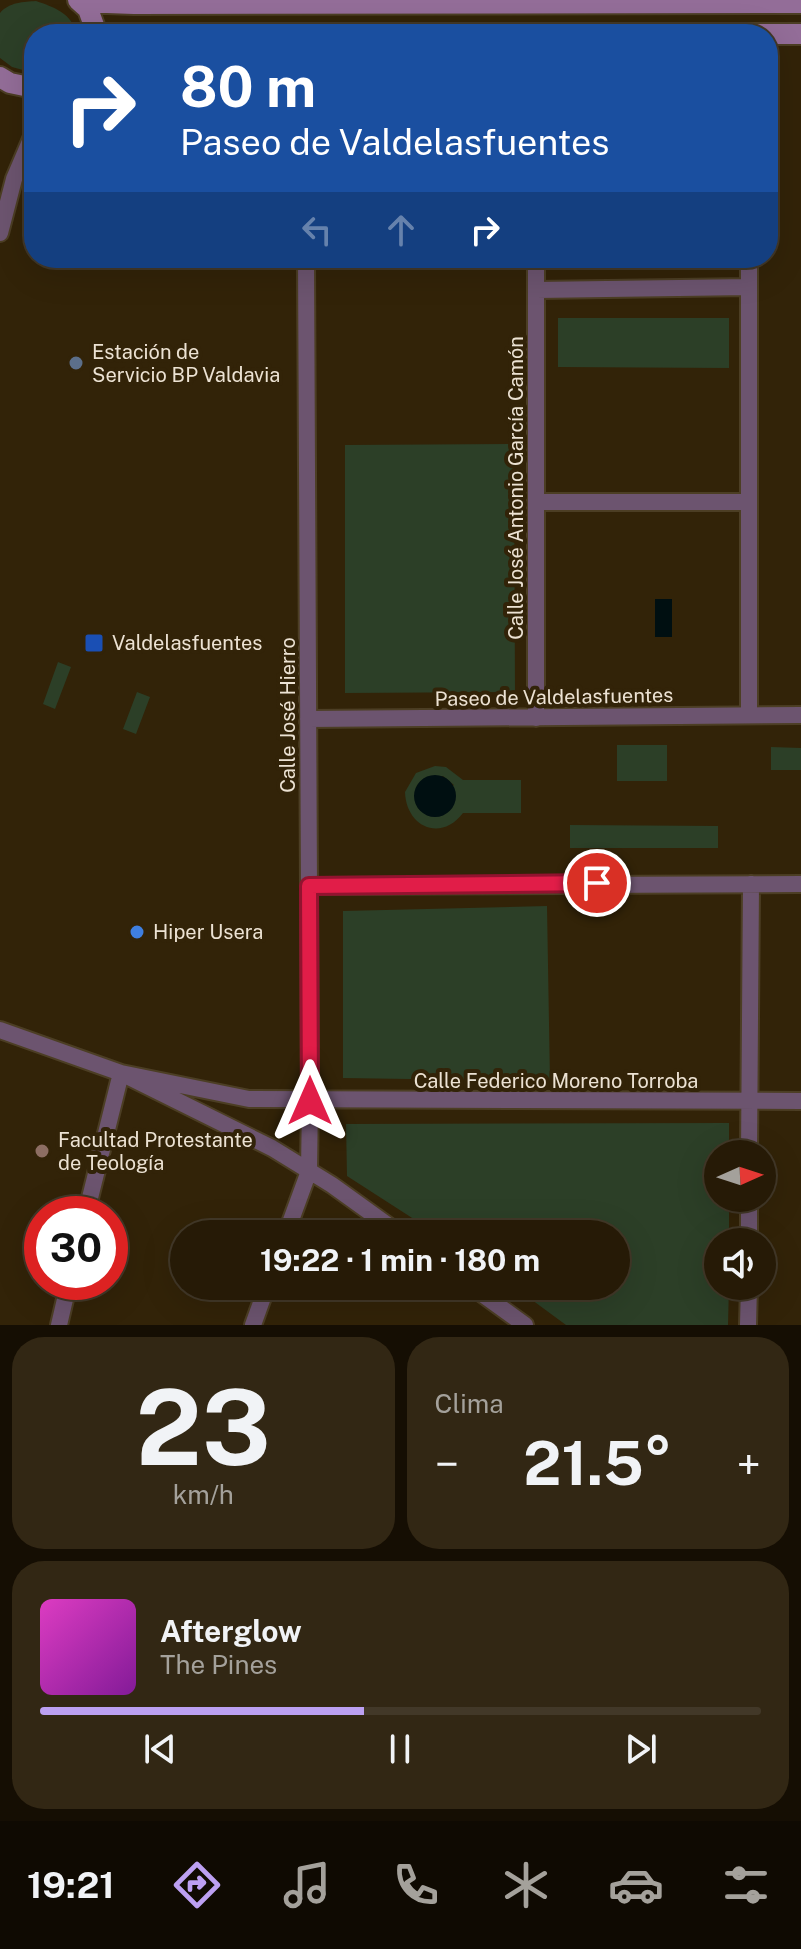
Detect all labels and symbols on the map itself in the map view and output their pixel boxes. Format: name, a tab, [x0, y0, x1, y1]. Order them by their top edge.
street label: Calle José Antonio García Camón	[504, 336, 528, 640]
place label: Estación de Servicio BP Valdavia	[92, 340, 280, 387]
marker: Estación de Servicio BP Valdavia	[67, 354, 85, 372]
place label: Valdelasfuentes	[112, 631, 262, 655]
marker: Valdelasfuentes	[83, 632, 105, 654]
street label: Calle José Hierro	[276, 637, 300, 793]
street label: Paseo de Valdelasfuentes	[434, 683, 674, 711]
pin	[563, 849, 631, 917]
place label: Hiper Usera	[153, 920, 263, 944]
marker: Hiper Usera	[128, 923, 146, 941]
position arrow	[268, 1059, 352, 1143]
street label: Calle Federico Moreno Torroba	[414, 1069, 698, 1093]
place label: Facultad Protestante de Teología	[58, 1128, 253, 1175]
north arrow	[704, 1140, 776, 1212]
marker: Facultad Protestante de Teología	[33, 1142, 51, 1160]
speed limit sign: 30	[24, 1196, 128, 1300]

